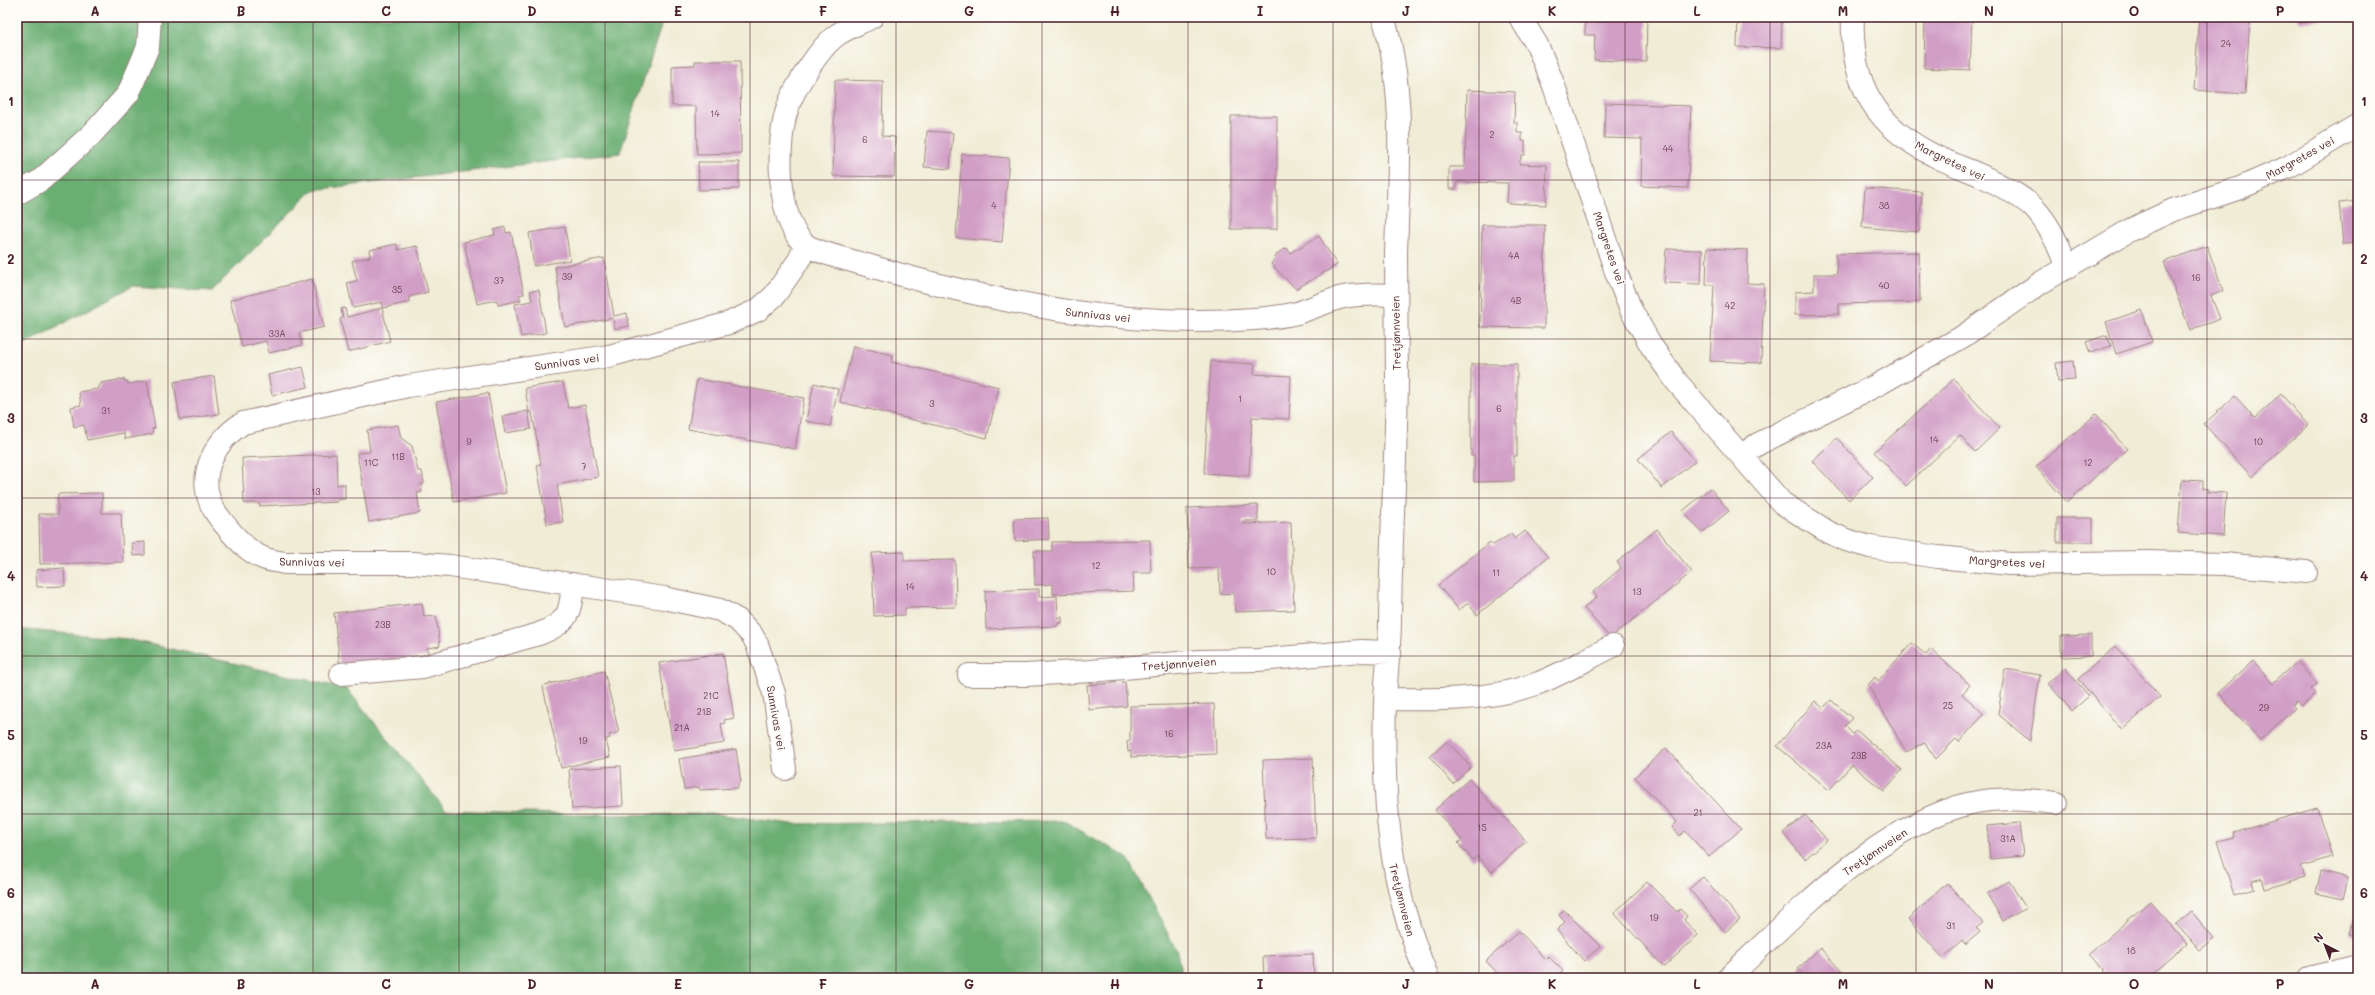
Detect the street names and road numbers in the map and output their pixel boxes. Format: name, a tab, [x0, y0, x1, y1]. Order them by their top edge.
street label: Margretes vei	[2263, 132, 2337, 183]
street label: Margretes vei	[1913, 137, 1988, 184]
street label: Margretes vei	[1590, 209, 1629, 286]
street label: Tretjønnveien	[1387, 296, 1404, 370]
street label: Sunnivas vei	[1065, 304, 1131, 325]
street label: Sunnivas vei	[534, 350, 600, 373]
street label: Margretes vei	[1968, 552, 2046, 571]
street label: Sunnivas vei	[279, 553, 345, 570]
street label: Tretjønnveien	[1141, 653, 1217, 674]
street label: Sunnivas vei	[763, 684, 790, 751]
street label: Tretjønnveien	[1840, 824, 1910, 879]
street label: Tretjønnveien	[1386, 862, 1419, 938]

